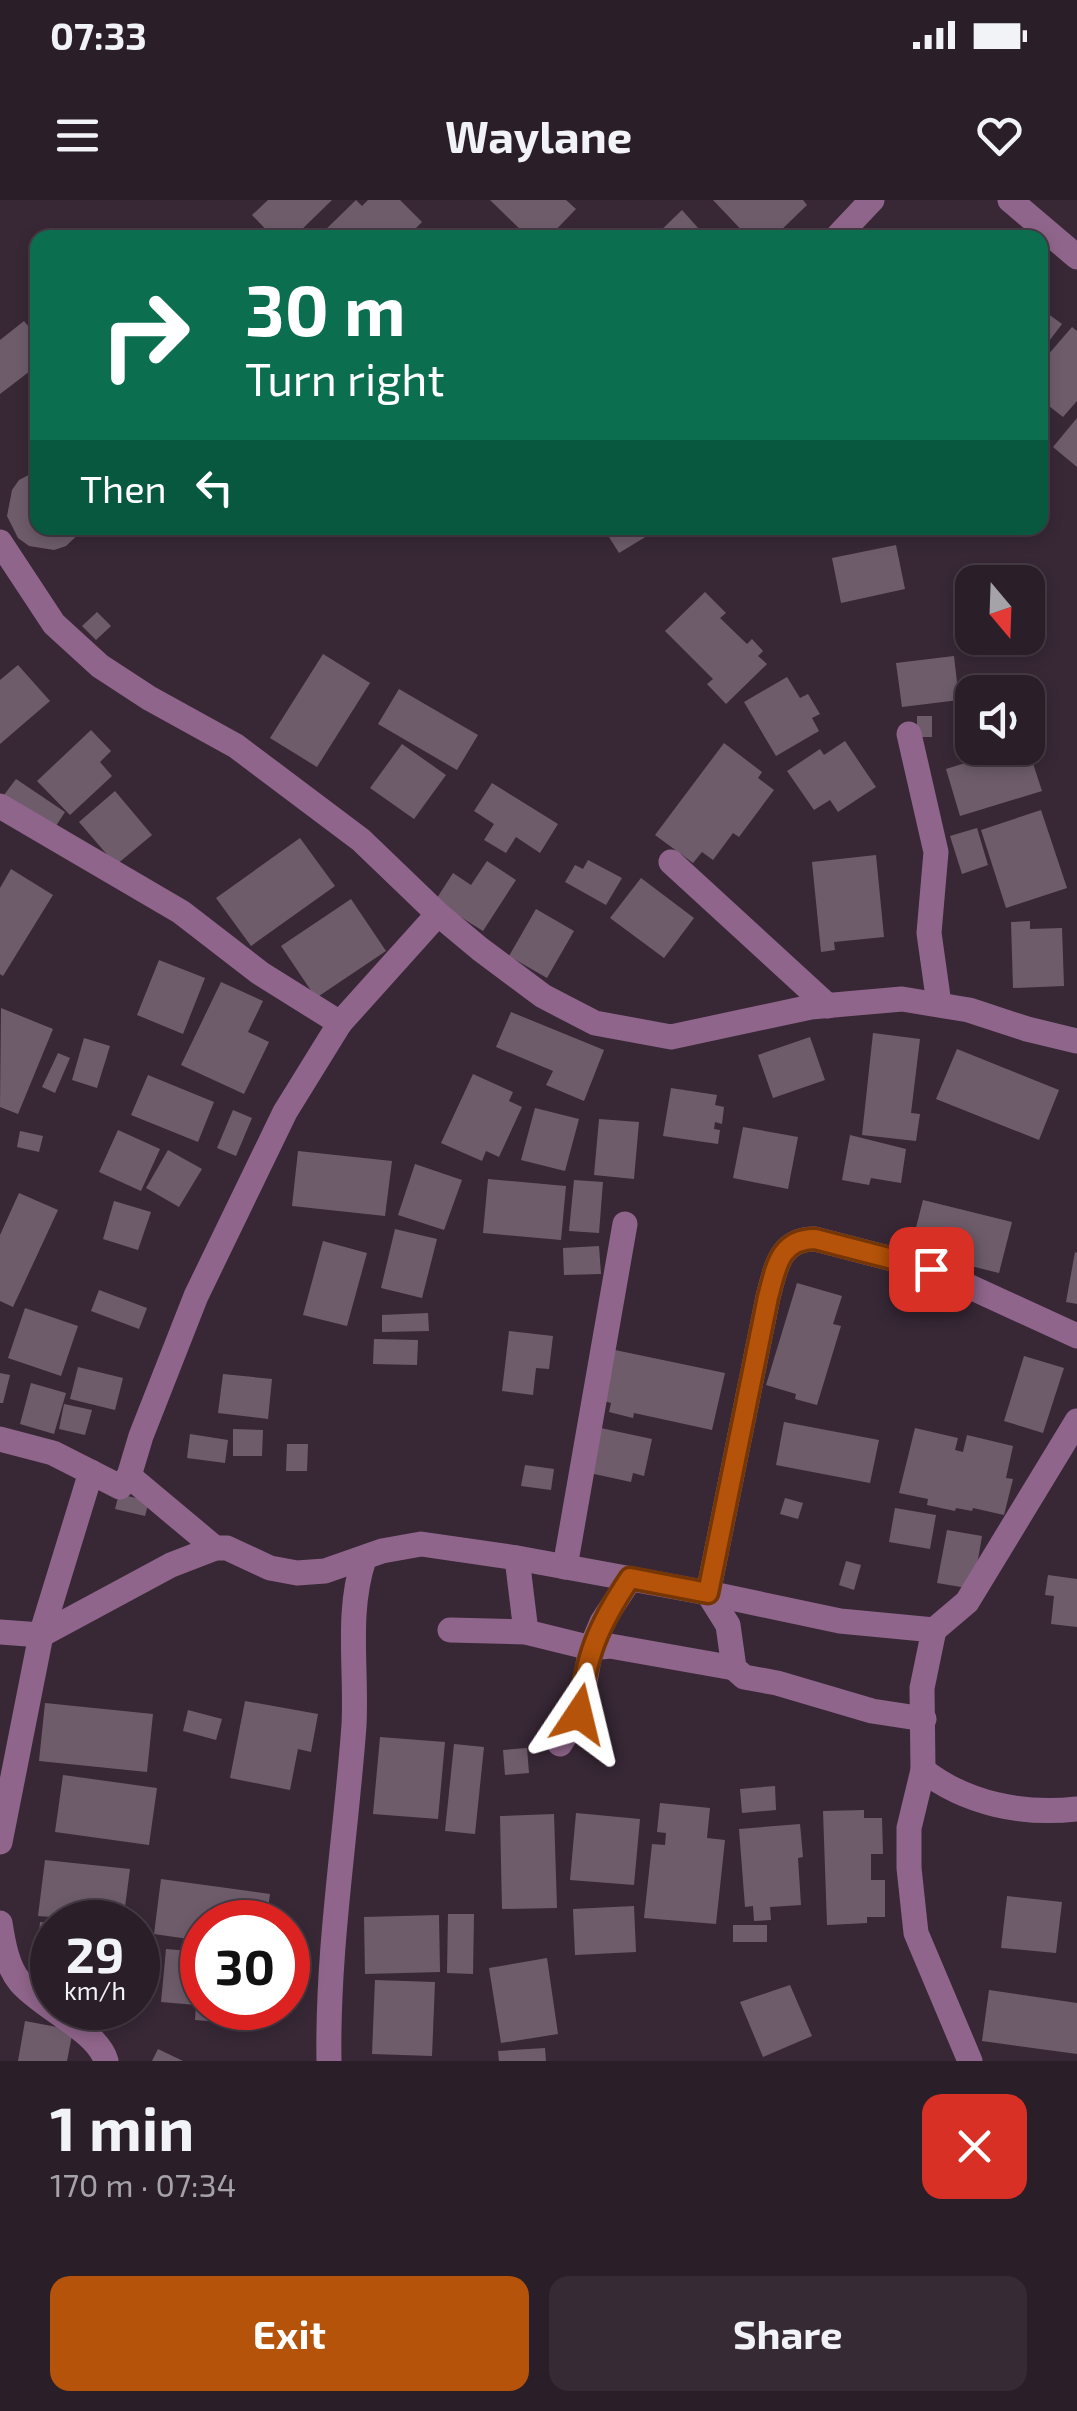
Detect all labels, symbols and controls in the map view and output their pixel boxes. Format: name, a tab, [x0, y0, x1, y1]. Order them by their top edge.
text: 07:33	[50, 12, 147, 58]
icon: menu	[50, 108, 105, 163]
text: Waylane	[445, 108, 632, 162]
icon: heart	[972, 108, 1027, 163]
text: 30 m	[245, 266, 406, 350]
icon: right	[80, 270, 210, 400]
text: Turn right	[245, 351, 445, 405]
icon: left	[187, 460, 242, 515]
text: Then	[80, 465, 167, 511]
north arrow	[955, 565, 1045, 655]
map controls	[955, 565, 1045, 765]
button: sound	[955, 675, 1045, 765]
pin	[889, 1227, 974, 1312]
icon: arrive	[904, 1242, 959, 1297]
position arrow	[527, 1662, 631, 1766]
speed limit sign: 30	[180, 1900, 310, 2030]
text: 29	[66, 1923, 124, 1983]
text: km/h	[64, 1975, 126, 2005]
text: 1 min	[50, 2091, 194, 2163]
button: close	[922, 2094, 1027, 2199]
text: 170 m · 07:34	[50, 2165, 236, 2203]
button: Exit	[50, 2276, 529, 2391]
button: Share	[549, 2276, 1027, 2391]

